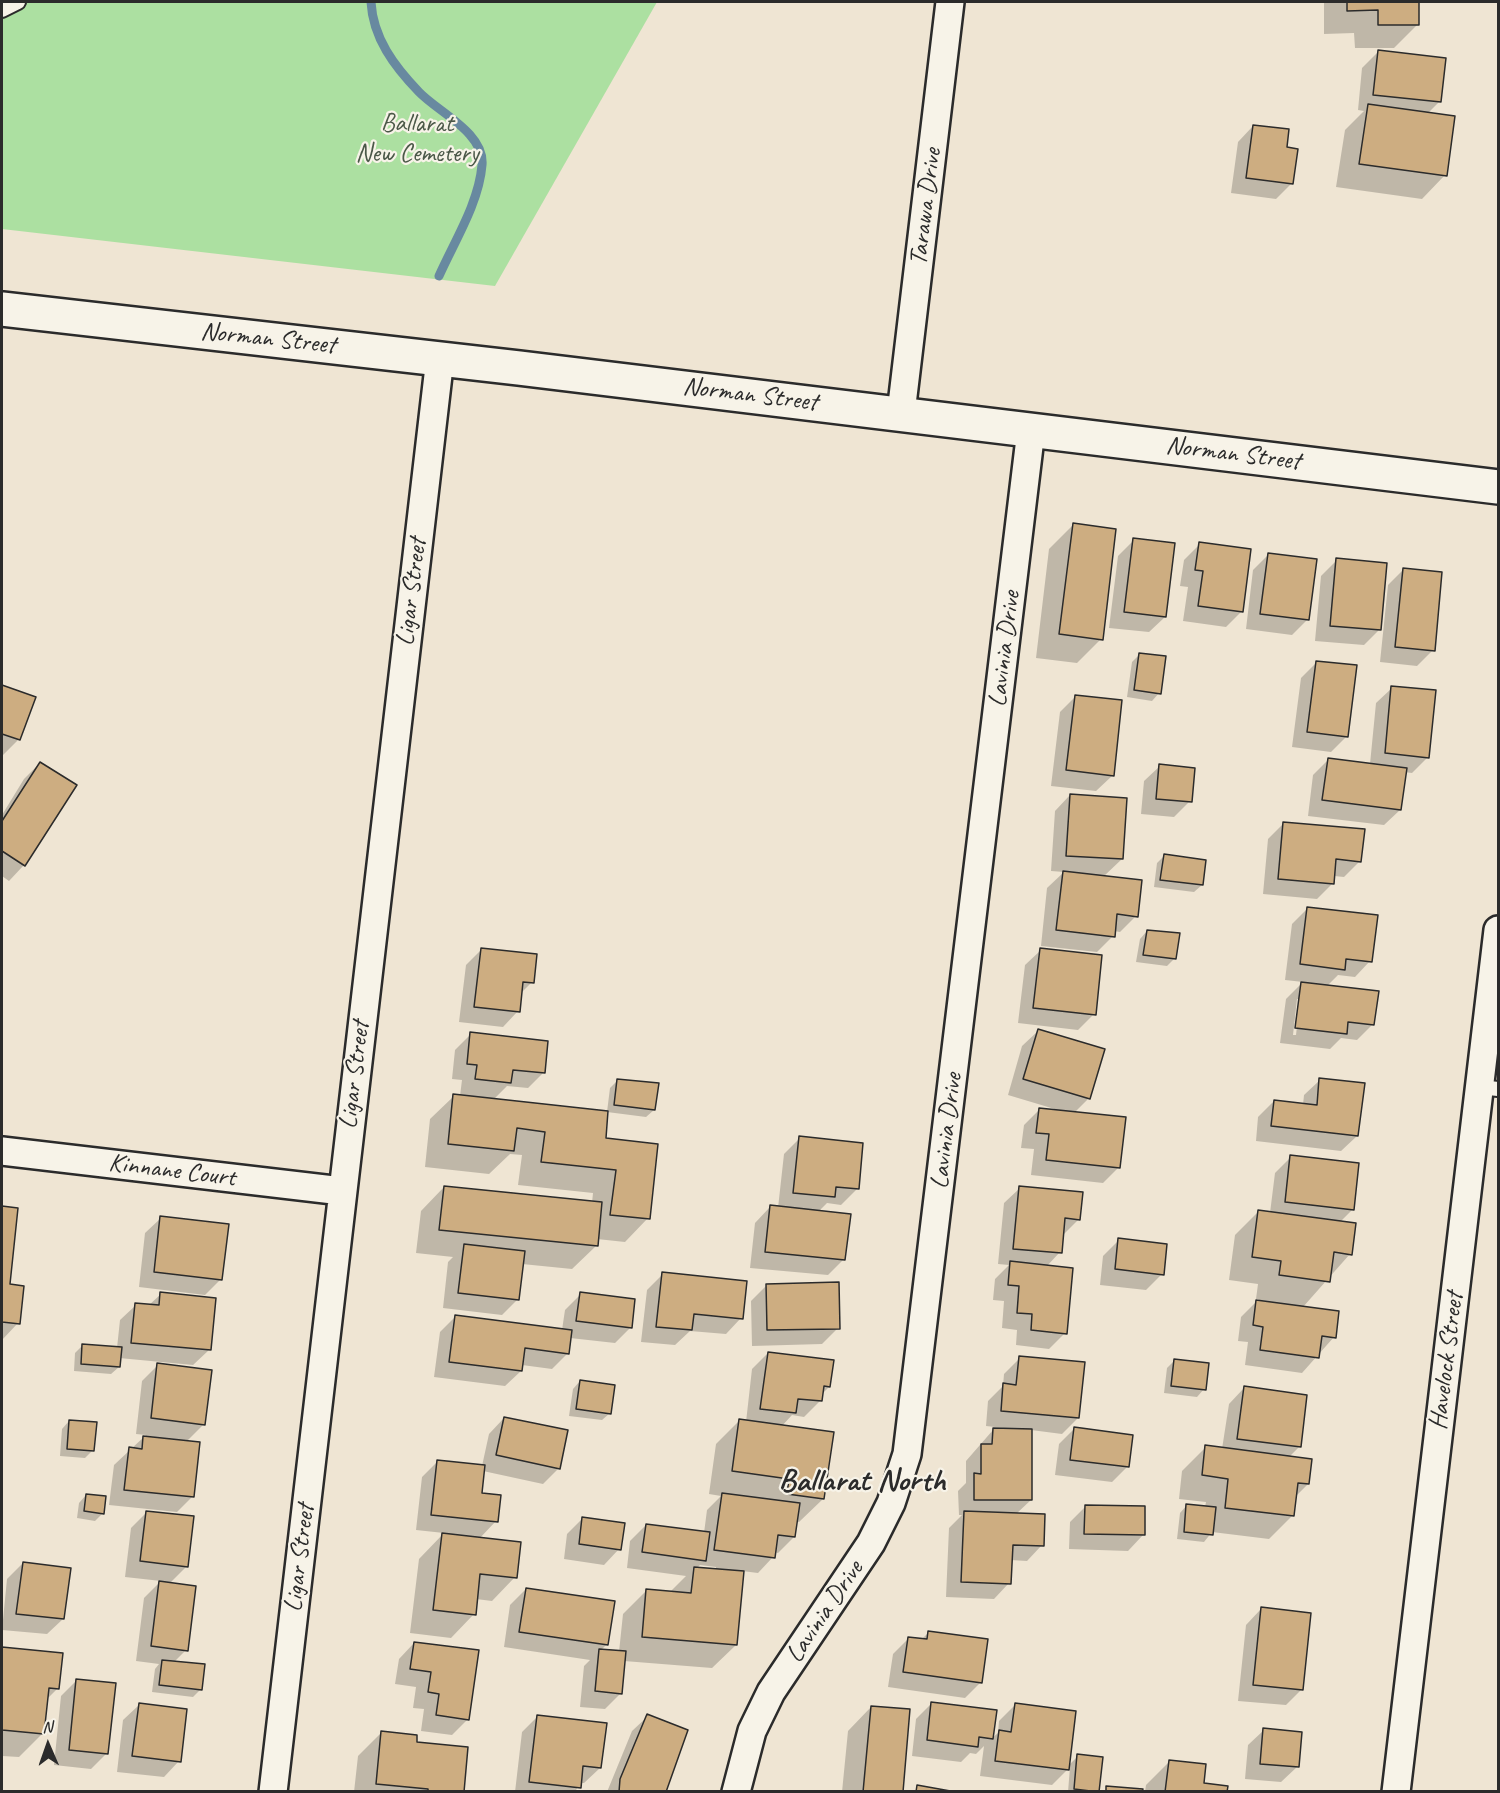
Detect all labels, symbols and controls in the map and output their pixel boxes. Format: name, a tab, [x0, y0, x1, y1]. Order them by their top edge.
park label: Ballarat New Cemetery	[355, 108, 479, 170]
street label: Tarawa Drive	[903, 147, 949, 267]
street label: Norman Street	[199, 316, 337, 362]
street label: Norman Street	[681, 371, 819, 419]
street label: Norman Street	[1164, 430, 1302, 478]
street label: Ligar Street	[390, 536, 434, 648]
street label: Lavinia Drive	[982, 589, 1028, 709]
street label: Ligar Street	[333, 1019, 377, 1131]
street label: Lavinia Drive	[924, 1071, 970, 1191]
street label: Kinnane Court	[107, 1148, 237, 1194]
street label: Havelock Street	[1423, 1291, 1471, 1431]
district label: Ballarat North	[778, 1463, 946, 1501]
street label: Ligar Street	[278, 1502, 322, 1614]
street label: Lavinia Drive	[780, 1555, 870, 1669]
north arrow	[18, 1715, 78, 1775]
text: N	[42, 1717, 53, 1737]

